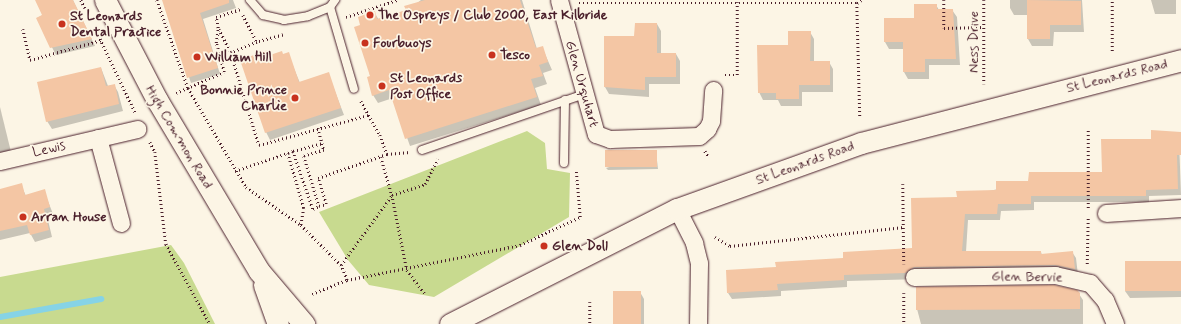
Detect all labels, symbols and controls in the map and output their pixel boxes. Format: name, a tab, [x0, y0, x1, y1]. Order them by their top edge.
place label: The Ospreys / Club 2000, East Kilbride	[378, 7, 608, 23]
place label: St Leonards Dental Practice	[70, 8, 161, 40]
marker: The Ospreys / Club 2000, East Kilbride	[365, 10, 375, 20]
street label: Ness Drive	[966, 11, 982, 73]
marker: St Leonards Dental Practice	[57, 19, 67, 29]
place label: Fourbuoys	[373, 35, 432, 51]
marker: Fourbuoys	[360, 38, 370, 48]
street label: Glen Urquhart	[562, 39, 602, 129]
place label: Tesco	[500, 47, 530, 63]
place label: William Hill	[205, 49, 273, 65]
marker: Tesco	[487, 50, 497, 60]
marker: William Hill	[192, 52, 202, 62]
street label: St Leonards Road	[1064, 55, 1170, 97]
place label: St Leonards Post Office	[390, 70, 463, 102]
marker: St Leonards Post Office	[377, 81, 387, 91]
street label: High Common Road	[141, 82, 217, 192]
place label: Bonnie Prince Charlie	[200, 82, 287, 114]
marker: Bonnie Prince Charlie	[290, 93, 300, 103]
street label: Lewis	[31, 137, 67, 161]
street label: St Leonards Road	[753, 137, 857, 189]
place label: Arran House	[31, 209, 106, 225]
marker: Arran House	[18, 212, 28, 222]
place label: Glen Doll	[552, 238, 608, 254]
marker: Glen Doll	[539, 241, 549, 251]
street label: Glen Bervie	[991, 268, 1063, 286]

